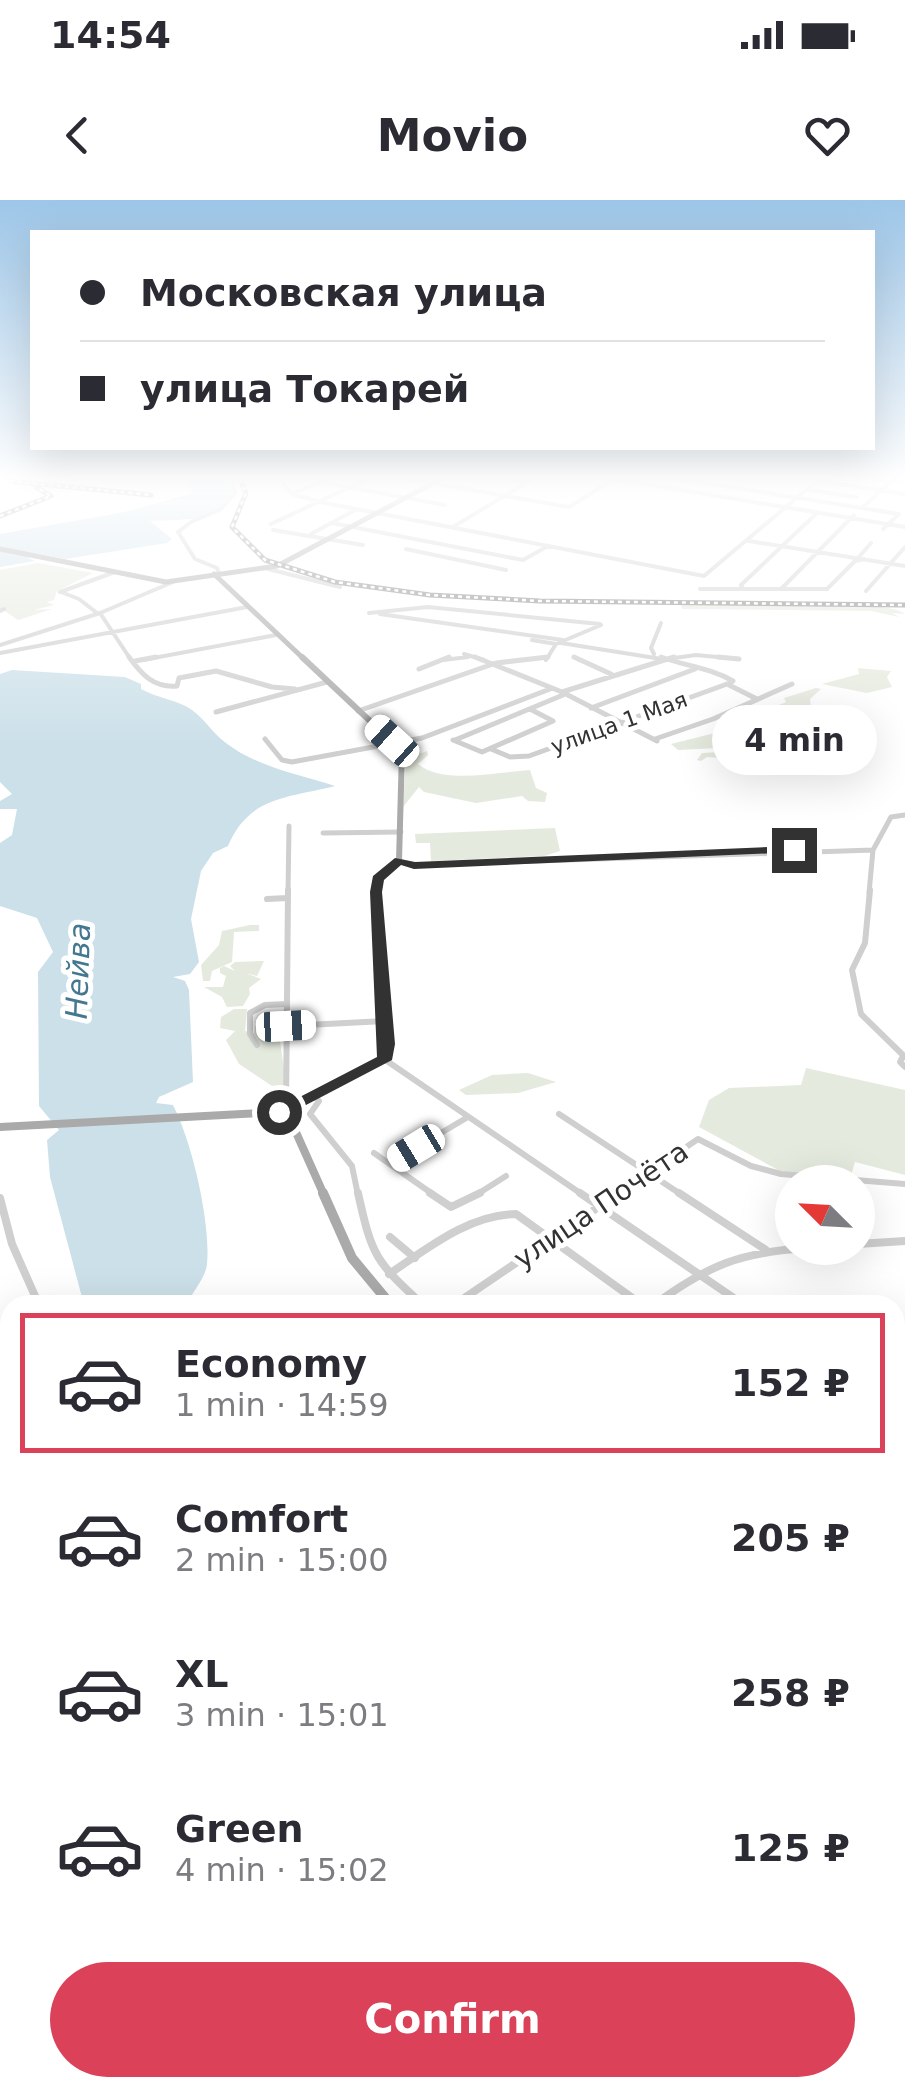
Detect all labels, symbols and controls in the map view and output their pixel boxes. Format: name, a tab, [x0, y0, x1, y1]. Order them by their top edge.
text: 14:54	[50, 13, 171, 57]
icon: back	[50, 108, 105, 163]
icon: heart	[800, 108, 855, 163]
text: Movio	[377, 109, 528, 162]
text: Московская улица	[140, 271, 547, 315]
text: улица Токарей	[140, 367, 469, 411]
street label: улица 1 Мая	[547, 687, 691, 759]
callout: 4 min	[712, 705, 876, 775]
car	[360, 710, 424, 772]
text: 4 min	[744, 721, 845, 759]
route end	[772, 828, 817, 873]
water label: Нейва	[59, 922, 97, 1020]
car	[255, 1009, 317, 1043]
route start	[257, 1090, 302, 1135]
car	[383, 1120, 449, 1176]
street label: улица Почёта	[508, 1135, 694, 1275]
north arrow	[775, 1165, 875, 1265]
map controls	[775, 1165, 875, 1265]
icon: car	[55, 1338, 145, 1428]
text: Economy	[175, 1342, 367, 1386]
text: 152 ₽	[731, 1361, 850, 1405]
text: 1 min · 14:59	[175, 1386, 389, 1424]
icon: car	[55, 1493, 145, 1583]
text: Comfort	[175, 1497, 348, 1541]
text: 205 ₽	[731, 1516, 850, 1560]
text: 2 min · 15:00	[175, 1541, 389, 1579]
icon: car	[55, 1648, 145, 1738]
text: XL	[175, 1652, 229, 1696]
text: 258 ₽	[731, 1671, 850, 1715]
text: 3 min · 15:01	[175, 1696, 389, 1734]
icon: car	[55, 1803, 145, 1893]
text: Green	[175, 1807, 304, 1851]
text: 125 ₽	[731, 1826, 850, 1870]
text: 4 min · 15:02	[175, 1851, 389, 1889]
button: Confirm	[50, 1962, 855, 2077]

